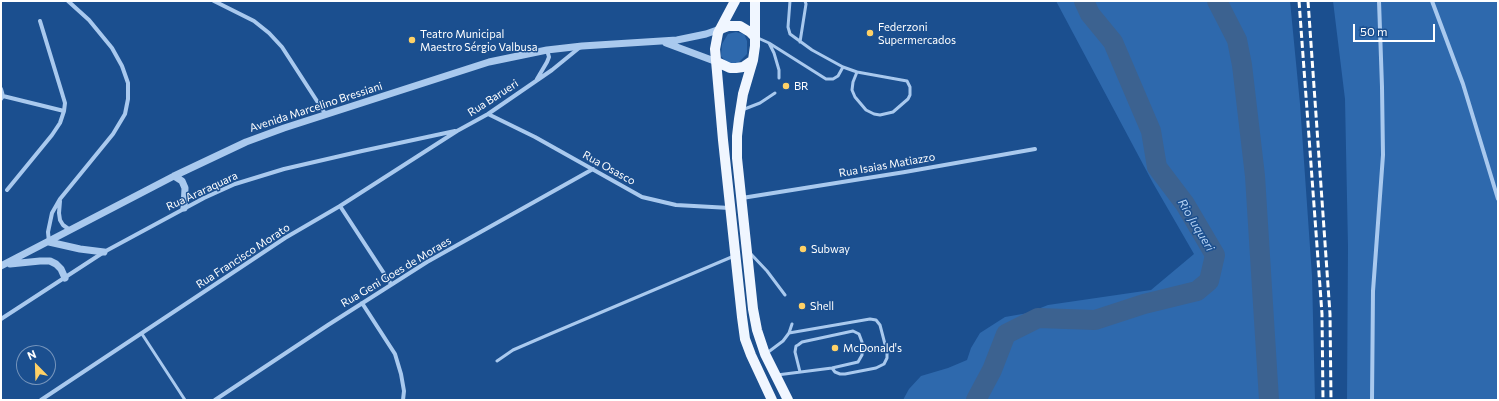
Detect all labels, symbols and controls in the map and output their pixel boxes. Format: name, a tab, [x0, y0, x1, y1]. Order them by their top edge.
scale bar	[1355, 16, 1437, 42]
place label: Federzoni Supermercados	[878, 20, 956, 46]
text: 50 m	[1360, 24, 1388, 38]
place label: Teatro Municipal Maestro Sérgio Valbusa	[420, 27, 537, 53]
marker: Federzoni Supermercados	[865, 28, 875, 38]
marker: Teatro Municipal Maestro Sérgio Valbusa	[407, 35, 417, 45]
street label: Rua Barueri	[465, 77, 521, 119]
street label: Avenida Marcelino Bressiani	[248, 79, 384, 135]
place label: BR	[794, 79, 808, 93]
marker: BR	[781, 81, 791, 91]
street label: Rua Osasco	[580, 148, 638, 188]
street label: Rua Isaias Matiazzo	[838, 150, 936, 180]
street label: Rua Araraquara	[164, 169, 240, 213]
water label: Rio Juqueri	[1175, 196, 1217, 254]
street label: Rua Francisco Morato	[194, 221, 292, 291]
street label: Rua Geni Goes de Moraes	[339, 234, 453, 310]
place label: Subway	[811, 242, 850, 256]
marker: Subway	[798, 244, 808, 254]
place label: Shell	[810, 299, 834, 313]
marker: Shell	[797, 301, 807, 311]
place label: McDonald's	[843, 341, 902, 355]
marker: McDonald's	[830, 343, 840, 353]
north arrow	[16, 345, 56, 385]
text: N	[25, 347, 38, 362]

